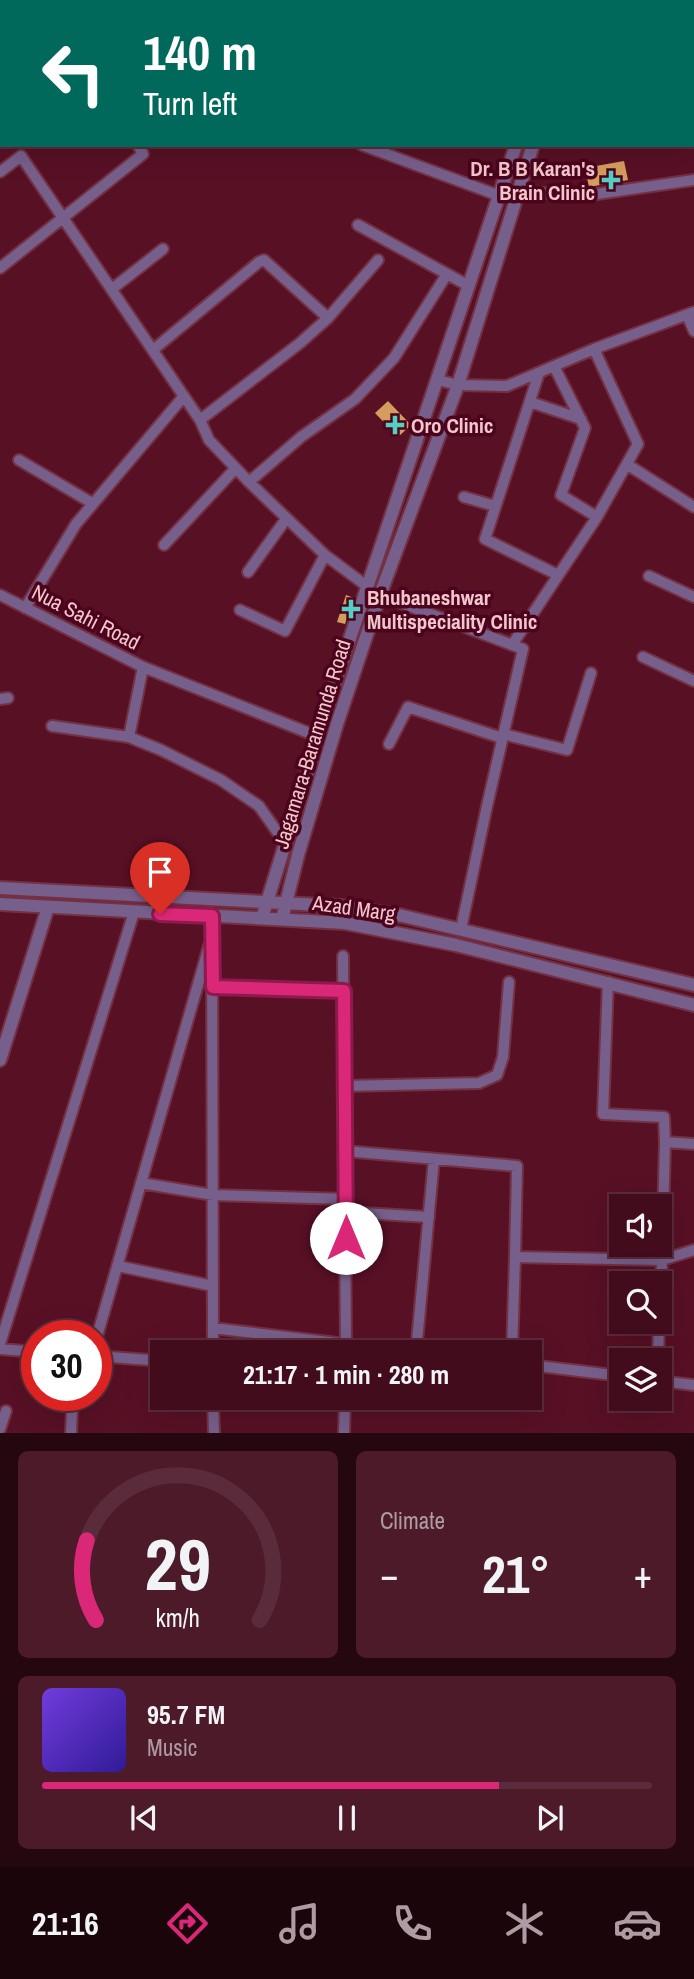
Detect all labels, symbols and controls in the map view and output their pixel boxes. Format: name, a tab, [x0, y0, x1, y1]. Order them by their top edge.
text: 140 m	[143, 19, 257, 85]
icon: left	[28, 28, 119, 119]
text: Turn left	[143, 82, 237, 125]
place label: Dr. B B Karan's Brain Clinic	[470, 154, 595, 207]
marker: Dr. B B Karan's Brain Clinic	[601, 170, 621, 190]
place label: Oro Clinic	[411, 411, 493, 440]
marker: Oro Clinic	[385, 415, 405, 435]
street label: Nua Sahi Road	[27, 577, 145, 657]
place label: Bhubaneshwar Multispeciality Clinic	[367, 583, 537, 636]
marker: Bhubaneshwar Multispeciality Clinic	[341, 599, 361, 619]
street label: Jagamara-Baramunda Road	[266, 636, 358, 852]
pin	[130, 842, 190, 914]
icon: arrive	[141, 853, 179, 891]
street label: Azad Marg	[310, 888, 398, 928]
map controls	[609, 1194, 672, 1411]
button: sound	[609, 1194, 672, 1257]
position arrow	[309, 1201, 383, 1275]
button: search	[609, 1271, 672, 1334]
speed limit sign: 30	[21, 1320, 112, 1411]
button: layers	[609, 1348, 672, 1411]
text: 21:17 · 1 min · 280 m	[243, 1357, 449, 1392]
text: Climate	[380, 1505, 445, 1536]
text: 29	[145, 1516, 211, 1614]
text: 21°	[482, 1539, 550, 1609]
text: −	[380, 1549, 398, 1600]
text: +	[634, 1549, 652, 1600]
text: km/h	[156, 1601, 200, 1635]
text: 95.7 FM	[147, 1697, 225, 1732]
text: Music	[147, 1732, 197, 1763]
icon: previous	[125, 1799, 163, 1837]
icon: pause	[328, 1799, 366, 1837]
icon: next	[531, 1799, 569, 1837]
icon: directions	[163, 1899, 212, 1948]
icon: music	[275, 1899, 324, 1948]
icon: phone	[388, 1899, 437, 1948]
icon: climate	[500, 1899, 549, 1948]
icon: car	[613, 1899, 662, 1948]
text: 21:16	[32, 1902, 99, 1945]

